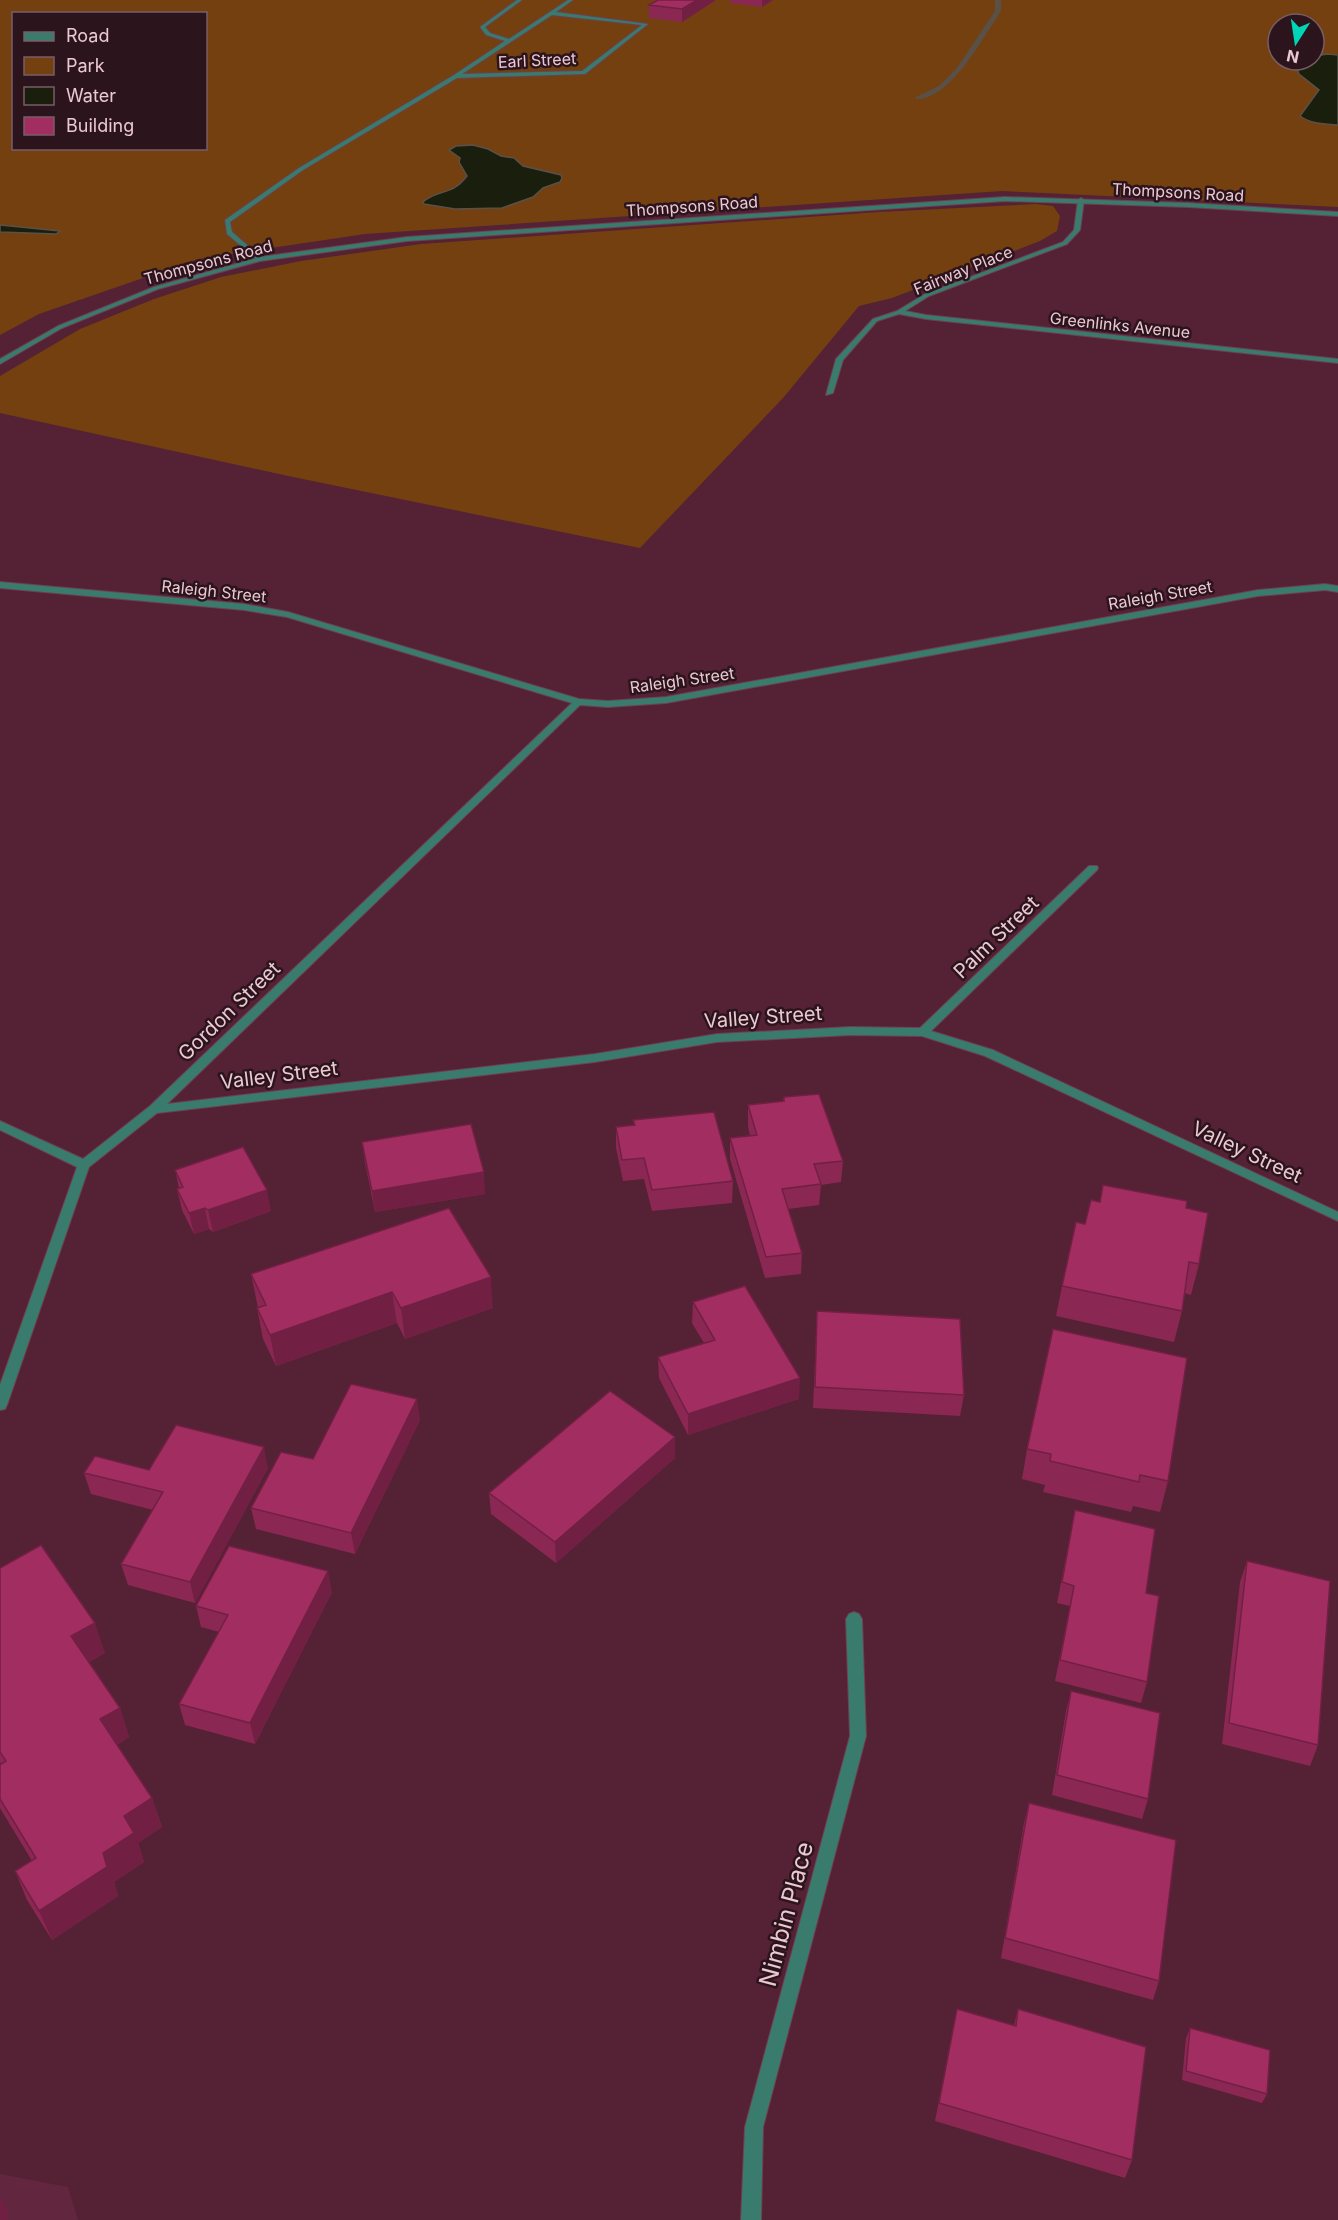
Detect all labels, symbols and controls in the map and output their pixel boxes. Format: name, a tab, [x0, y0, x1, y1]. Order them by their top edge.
legend	[12, 12, 207, 150]
north arrow	[1266, 12, 1326, 72]
text: Road	[66, 25, 109, 46]
text: N	[1285, 46, 1301, 68]
street label: Earl Street	[497, 48, 577, 72]
text: Park	[66, 55, 105, 76]
text: Water	[66, 85, 116, 106]
text: Building	[66, 115, 134, 136]
street label: Thompsons Road	[1111, 179, 1245, 205]
street label: Thompsons Road	[625, 191, 759, 221]
street label: Thompsons Road	[142, 235, 274, 289]
street label: Fairway Place	[911, 241, 1015, 299]
street label: Greenlinks Avenue	[1049, 308, 1191, 342]
street label: Raleigh Street	[161, 576, 267, 606]
street label: Raleigh Street	[1106, 576, 1214, 614]
street label: Raleigh Street	[629, 663, 735, 697]
street label: Palm Street	[949, 890, 1044, 983]
street label: Gordon Street	[173, 956, 285, 1066]
street label: Valley Street	[703, 1001, 823, 1033]
street label: Valley Street	[219, 1056, 340, 1094]
street label: Valley Street	[1188, 1116, 1306, 1188]
street label: Nimbin Place	[753, 1838, 819, 1990]

